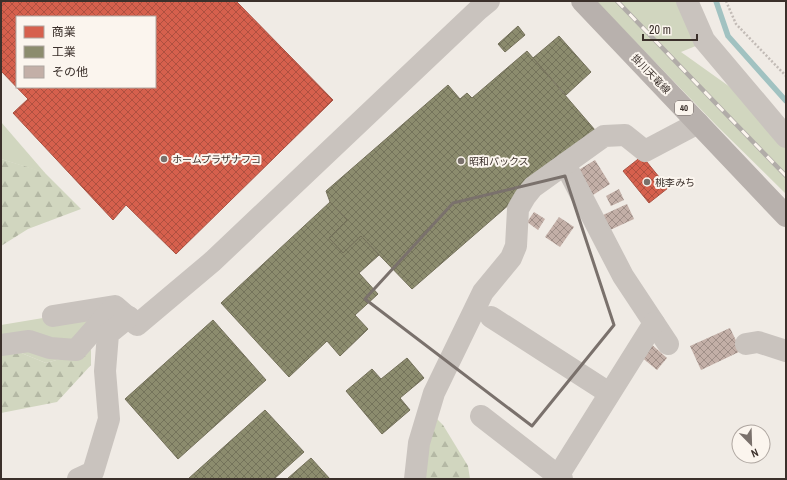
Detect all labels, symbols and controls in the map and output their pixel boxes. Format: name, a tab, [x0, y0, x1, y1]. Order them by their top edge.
legend	[16, 16, 156, 88]
scale bar	[643, 16, 697, 42]
text: 20 m	[649, 22, 671, 38]
text: 商業	[52, 24, 76, 40]
text: 工業	[52, 44, 76, 60]
street label: 掛川天竜線	[629, 52, 673, 96]
text: その他	[52, 64, 88, 80]
road number: 40	[675, 101, 693, 115]
place label: ホームプラザナフコ	[172, 153, 261, 166]
marker: ホームプラザナフコ	[159, 154, 169, 164]
place label: 昭和パックス	[469, 155, 529, 168]
marker: 昭和パックス	[456, 156, 466, 166]
place label: 桃李みち	[655, 176, 695, 189]
marker: 桃李みち	[642, 177, 652, 187]
north arrow	[731, 424, 771, 464]
text: N	[749, 445, 761, 461]

